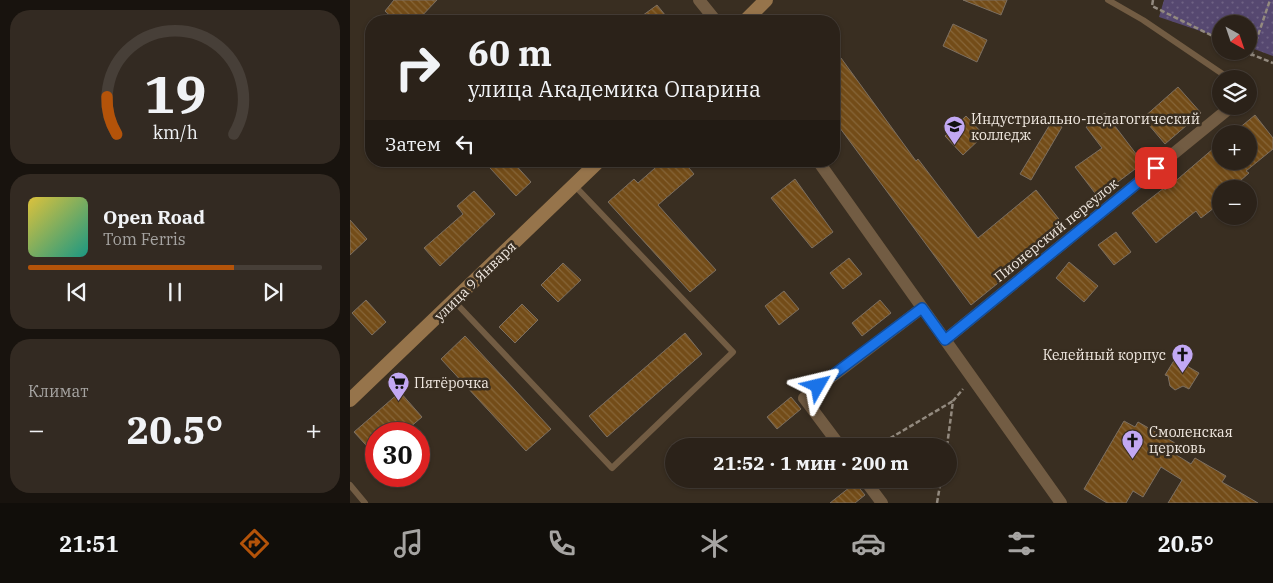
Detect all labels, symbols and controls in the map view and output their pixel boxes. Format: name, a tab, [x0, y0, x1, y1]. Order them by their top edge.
north arrow	[1212, 15, 1258, 60]
map controls	[1212, 15, 1257, 225]
text: 60 m	[468, 30, 552, 76]
icon: right	[385, 35, 450, 100]
text: 19	[144, 60, 206, 127]
button: layers	[1212, 70, 1257, 115]
text: улица Академика Опарина	[468, 74, 761, 103]
place label: Индустриально-педагогический колледж	[971, 110, 1200, 144]
school or university icon: Индустриально-педагогический колледж	[943, 115, 967, 146]
text: km/h	[152, 121, 198, 144]
button: +	[1212, 125, 1257, 170]
icon: left	[451, 130, 479, 158]
text: Затем	[385, 132, 441, 156]
pin	[1135, 147, 1177, 189]
icon: arrive	[1142, 154, 1170, 182]
street label: Пионерский переулок	[990, 174, 1122, 286]
button: −	[1212, 180, 1257, 225]
text: Open Road	[103, 205, 205, 229]
text: Tom Ferris	[103, 229, 186, 249]
street label: улица 9 Января	[430, 237, 520, 325]
icon: previous	[63, 278, 91, 306]
icon: pause	[161, 278, 189, 306]
icon: next	[259, 278, 287, 306]
church icon: Келейный корпус	[1170, 343, 1194, 374]
place label: Келейный корпус	[1043, 346, 1166, 364]
position arrow	[791, 359, 843, 411]
supermarket icon: Пятёрочка	[386, 371, 410, 402]
place label: Пятёрочка	[414, 374, 489, 392]
text: Климат	[28, 381, 88, 401]
text: 20.5°	[127, 405, 223, 454]
text: −	[28, 411, 45, 448]
text: +	[305, 411, 322, 448]
speed limit sign: 30	[365, 422, 430, 487]
place label: Смоленская церковь	[1149, 423, 1233, 457]
church icon: Смоленская церковь	[1121, 428, 1145, 459]
text: 21:52 · 1 мин · 200 m	[713, 451, 909, 475]
icon: directions	[237, 526, 272, 561]
icon: music	[391, 526, 426, 561]
icon: phone	[544, 526, 579, 561]
icon: climate	[697, 526, 732, 561]
icon: car	[851, 526, 886, 561]
icon: filters	[1004, 526, 1039, 561]
text: 21:51	[59, 529, 119, 558]
text: 20.5°	[1158, 529, 1214, 558]

